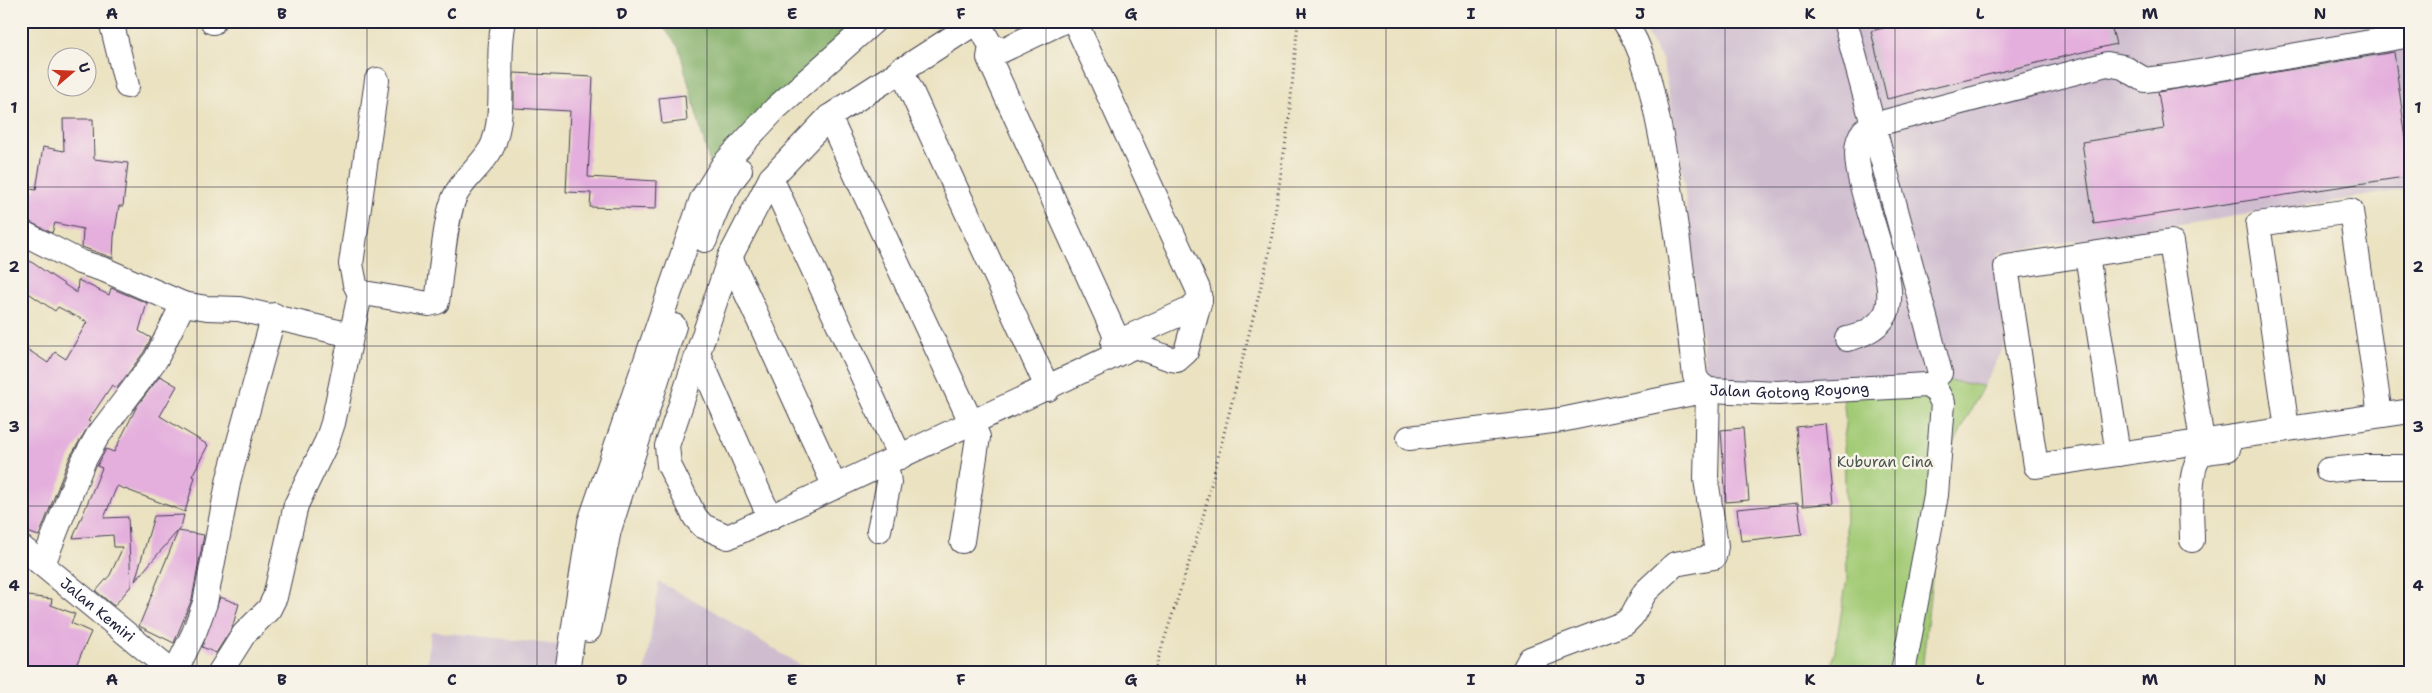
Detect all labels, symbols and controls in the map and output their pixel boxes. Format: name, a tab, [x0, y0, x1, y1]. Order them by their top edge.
text: A	[106, 3, 118, 24]
text: B	[277, 3, 287, 24]
text: C	[447, 3, 457, 24]
text: D	[616, 3, 628, 24]
text: E	[787, 3, 797, 24]
text: F	[956, 3, 966, 24]
text: G	[1125, 3, 1138, 24]
text: H	[1295, 3, 1307, 24]
text: I	[1467, 3, 1476, 24]
text: J	[1635, 3, 1645, 24]
text: K	[1805, 3, 1816, 24]
text: L	[1976, 3, 1985, 24]
text: M	[2142, 3, 2159, 24]
text: N	[2314, 3, 2326, 24]
north arrow	[48, 48, 98, 98]
text: U	[74, 60, 94, 75]
text: 1	[10, 97, 18, 118]
text: 1	[2414, 97, 2422, 118]
text: 2	[8, 256, 20, 277]
text: 2	[2412, 256, 2424, 277]
street label: Jalan Gotong Royong	[1709, 378, 1870, 403]
text: 3	[8, 416, 20, 437]
text: 3	[2412, 416, 2424, 437]
park label: Kuburan Cina	[1837, 452, 1934, 472]
street label: Jalan Kemiri	[56, 573, 139, 647]
text: 4	[8, 575, 20, 596]
text: 4	[2412, 575, 2424, 596]
text: A	[106, 669, 118, 690]
text: B	[277, 669, 287, 690]
text: C	[447, 669, 457, 690]
text: D	[616, 669, 628, 690]
text: E	[787, 669, 797, 690]
text: F	[956, 669, 966, 690]
text: G	[1125, 669, 1138, 690]
text: H	[1295, 669, 1307, 690]
text: I	[1467, 669, 1476, 690]
text: J	[1635, 669, 1645, 690]
text: K	[1805, 669, 1816, 690]
text: L	[1976, 669, 1985, 690]
text: M	[2142, 669, 2159, 690]
text: N	[2314, 669, 2326, 690]

